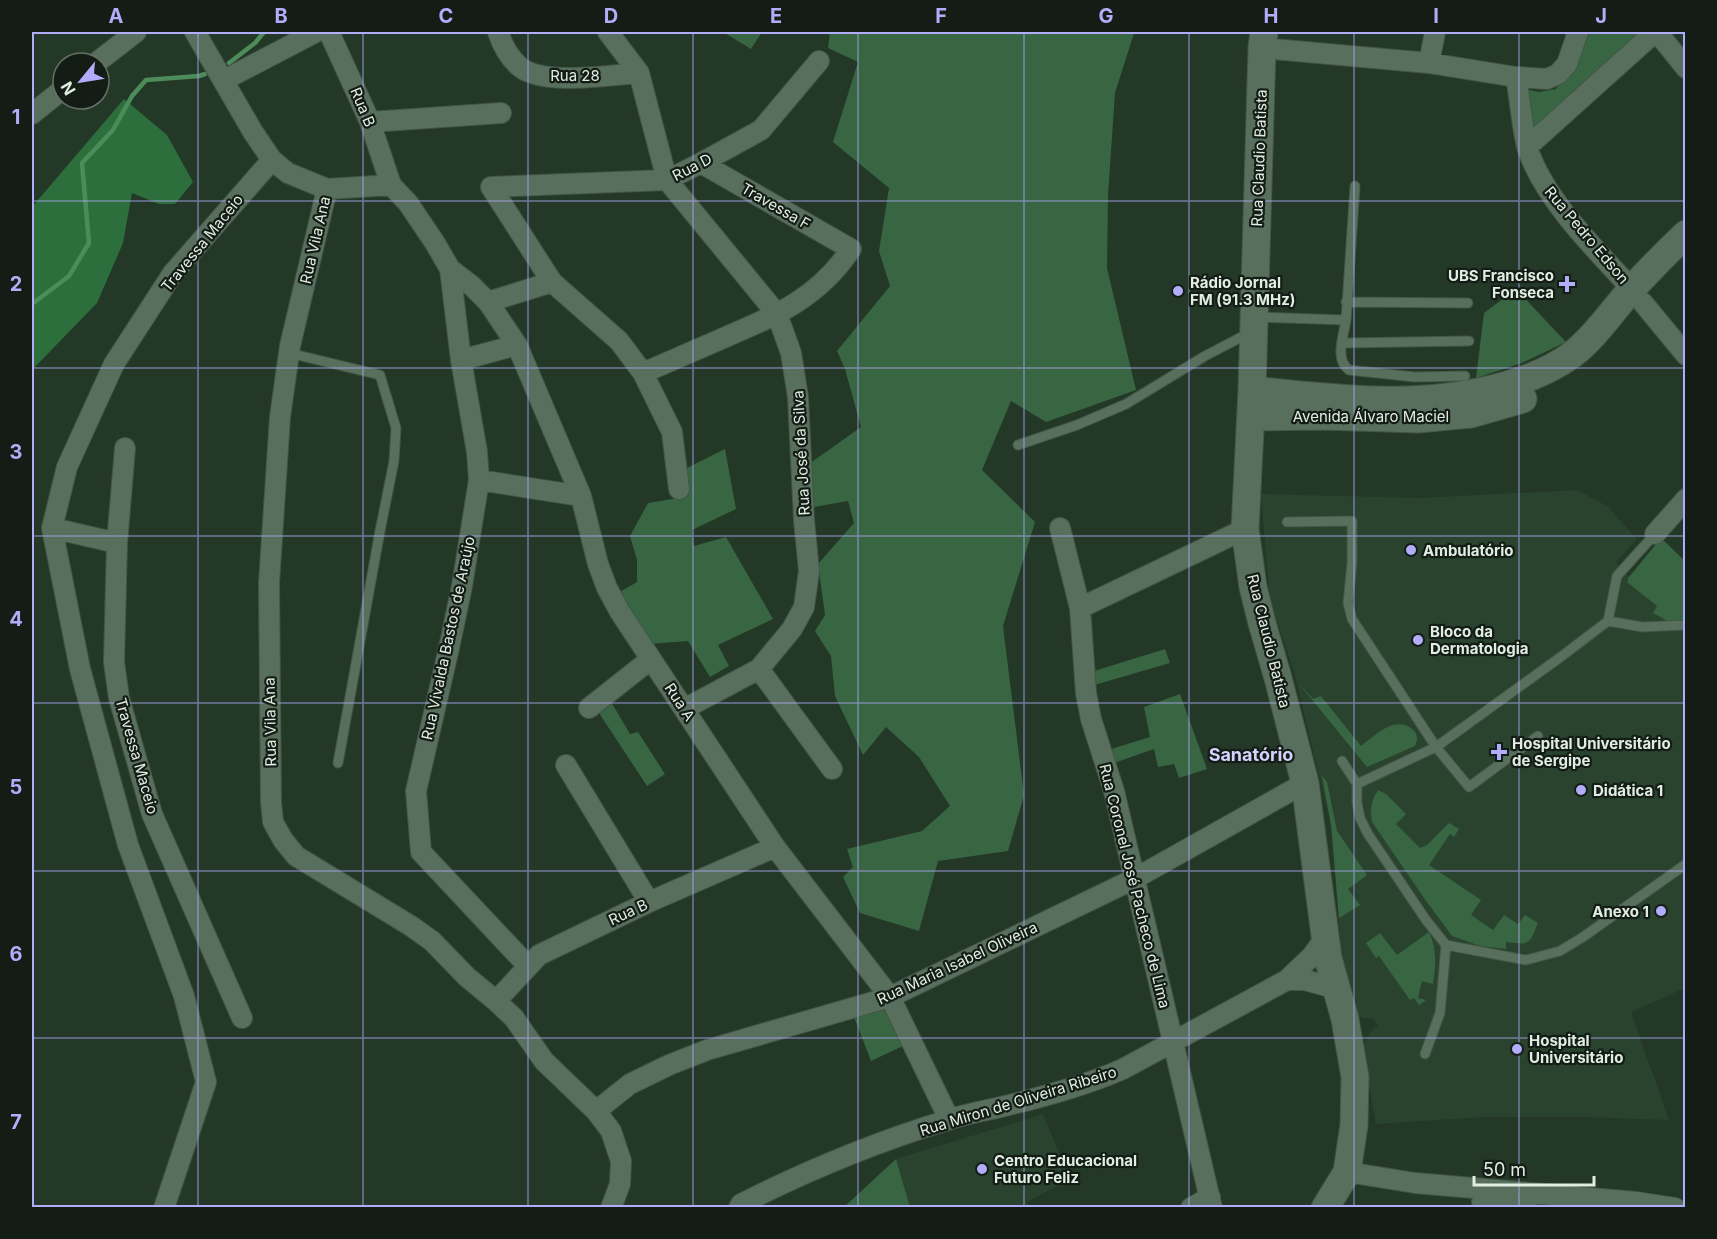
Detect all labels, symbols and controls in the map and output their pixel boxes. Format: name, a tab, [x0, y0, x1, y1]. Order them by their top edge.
text: A	[109, 4, 124, 28]
text: B	[274, 4, 288, 28]
text: C	[439, 4, 453, 28]
text: D	[604, 4, 618, 28]
text: E	[770, 4, 782, 28]
text: F	[935, 4, 947, 28]
text: G	[1098, 4, 1114, 28]
text: H	[1264, 4, 1278, 28]
text: I	[1433, 4, 1439, 28]
text: J	[1595, 4, 1607, 28]
north arrow	[51, 51, 111, 111]
street label: Rua 28	[550, 66, 600, 85]
text: N	[56, 78, 80, 99]
street label: Rua B	[346, 84, 380, 130]
street label: Rua Claudio Batista	[1247, 89, 1271, 227]
text: 1	[12, 105, 20, 129]
street label: Rua D	[669, 149, 715, 185]
street label: Travessa F	[738, 179, 814, 233]
street label: Rua Pedro Edson	[1541, 182, 1633, 288]
street label: Travessa Maceio	[157, 190, 247, 296]
street label: Rua Vila Ana	[296, 194, 334, 286]
place label: UBS Francisco Fonseca	[1448, 266, 1554, 302]
text: 2	[10, 272, 22, 296]
place label: Rádio Jornal FM (91.3 MHz)	[1190, 273, 1296, 309]
marker: UBS Francisco Fonseca	[1558, 275, 1576, 293]
marker: Rádio Jornal FM (91.3 MHz)	[1171, 284, 1185, 298]
street label: Rua José da Silva	[788, 390, 814, 516]
street label: Avenida Álvaro Maciel	[1293, 407, 1449, 426]
text: 3	[10, 440, 22, 464]
street label: Rua Vivalda Bastos de Araújo	[417, 535, 479, 741]
place label: Ambulatório	[1423, 541, 1513, 560]
marker: Ambulatório	[1404, 543, 1418, 557]
street label: Rua Claudio Batista	[1243, 572, 1295, 710]
text: 4	[9, 607, 23, 631]
place label: Bloco da Dermatologia	[1430, 622, 1528, 658]
marker: Bloco da Dermatologia	[1411, 633, 1425, 647]
street label: Rua Vila Ana	[260, 677, 280, 767]
street label: Rua A	[661, 679, 699, 725]
street label: Travessa Maceio	[111, 696, 163, 816]
place label: Hospital Universitário de Sergipe	[1512, 734, 1671, 770]
marker: Hospital Universitário de Sergipe	[1490, 743, 1508, 761]
district label: Sanatório	[1209, 744, 1293, 765]
street label: Rua Coronel José Pacheco de Lima	[1095, 762, 1175, 1010]
text: 5	[10, 775, 22, 799]
place label: Didática 1	[1593, 781, 1663, 800]
marker: Didática 1	[1574, 783, 1588, 797]
street label: Rua B	[605, 895, 651, 929]
place label: Anexo 1	[1592, 902, 1649, 921]
marker: Anexo 1	[1654, 904, 1668, 918]
street label: Rua Maria Isabel Oliveira	[874, 917, 1040, 1009]
text: 6	[10, 942, 23, 966]
place label: Hospital Universitário	[1529, 1031, 1623, 1067]
marker: Hospital Universitário	[1510, 1042, 1524, 1056]
street label: Rua Miron de Oliveira Ribeiro	[917, 1062, 1119, 1140]
text: 7	[10, 1110, 22, 1134]
scale bar	[1474, 1149, 1594, 1187]
place label: Centro Educacional Futuro Feliz	[994, 1151, 1137, 1187]
text: 50 m	[1483, 1159, 1526, 1180]
marker: Centro Educacional Futuro Feliz	[975, 1162, 989, 1176]

